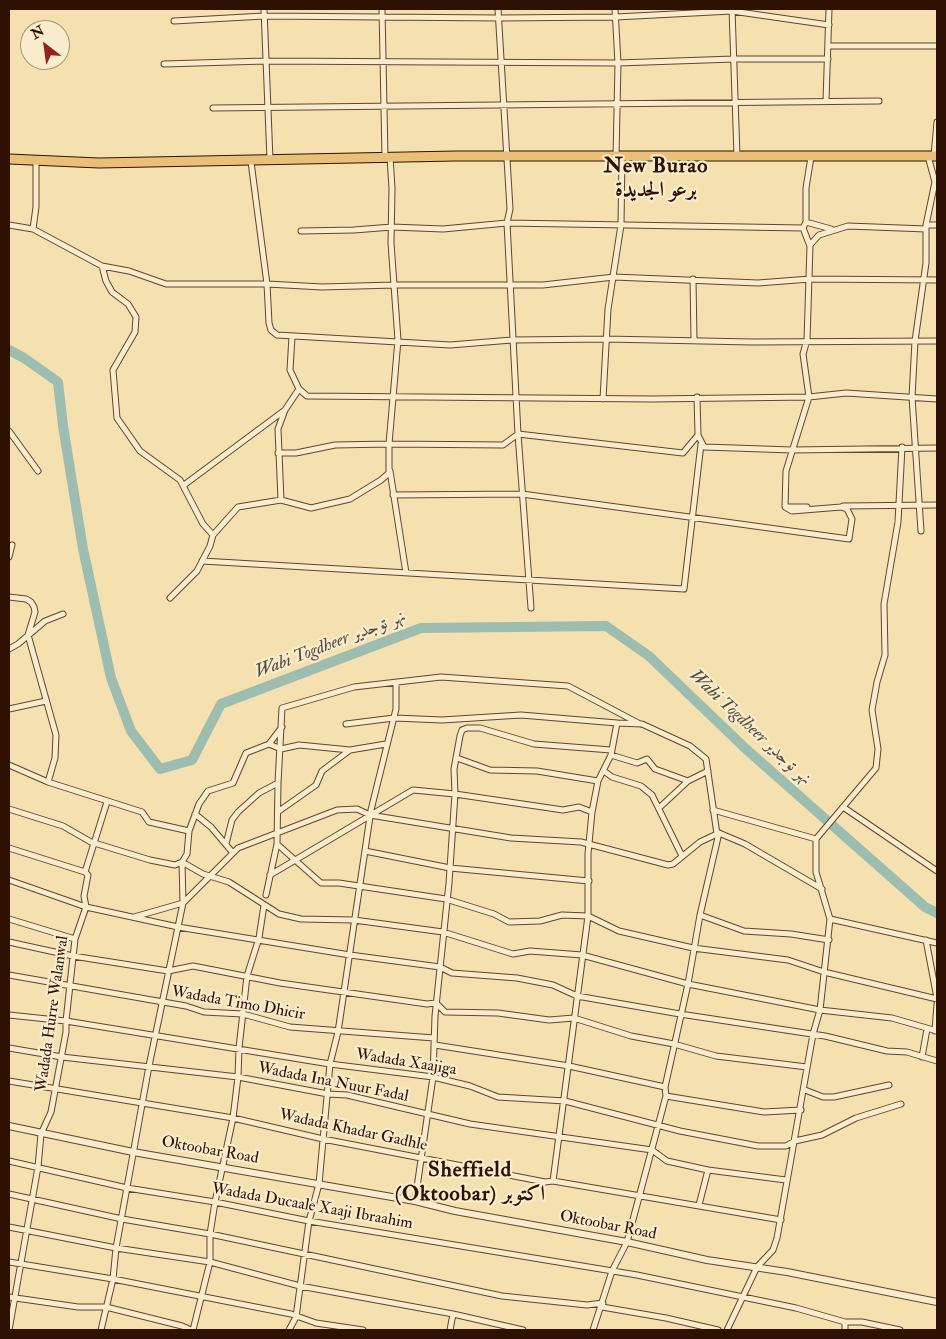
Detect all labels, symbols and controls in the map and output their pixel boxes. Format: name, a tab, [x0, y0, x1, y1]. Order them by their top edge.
north arrow	[20, 20, 70, 70]
text: N	[28, 22, 47, 43]
district label: New Burao برعو الجديدة	[603, 154, 709, 204]
water label: Wabi Togdheer نهر توجدير	[252, 606, 410, 684]
water label: Wabi Togdheer نهر توجدير	[684, 665, 816, 791]
street label: Wadada Hurre Walanwal	[33, 935, 73, 1093]
street label: Wadada Timo Dhicir	[170, 983, 306, 1025]
street label: Wadada Xaajiga	[354, 1046, 458, 1080]
street label: Wadada Ina Nuur Fadal	[256, 1059, 410, 1107]
street label: Wadada Khadar Gadhle	[277, 1106, 429, 1156]
street label: Oktoobar Road	[160, 1133, 260, 1169]
district label: Sheffield (Oktoobar) اكتوبر	[400, 1158, 540, 1208]
street label: Wadada Ducaale Xaaji Ibraahim	[210, 1180, 414, 1234]
street label: Oktoobar Road	[558, 1207, 658, 1245]

